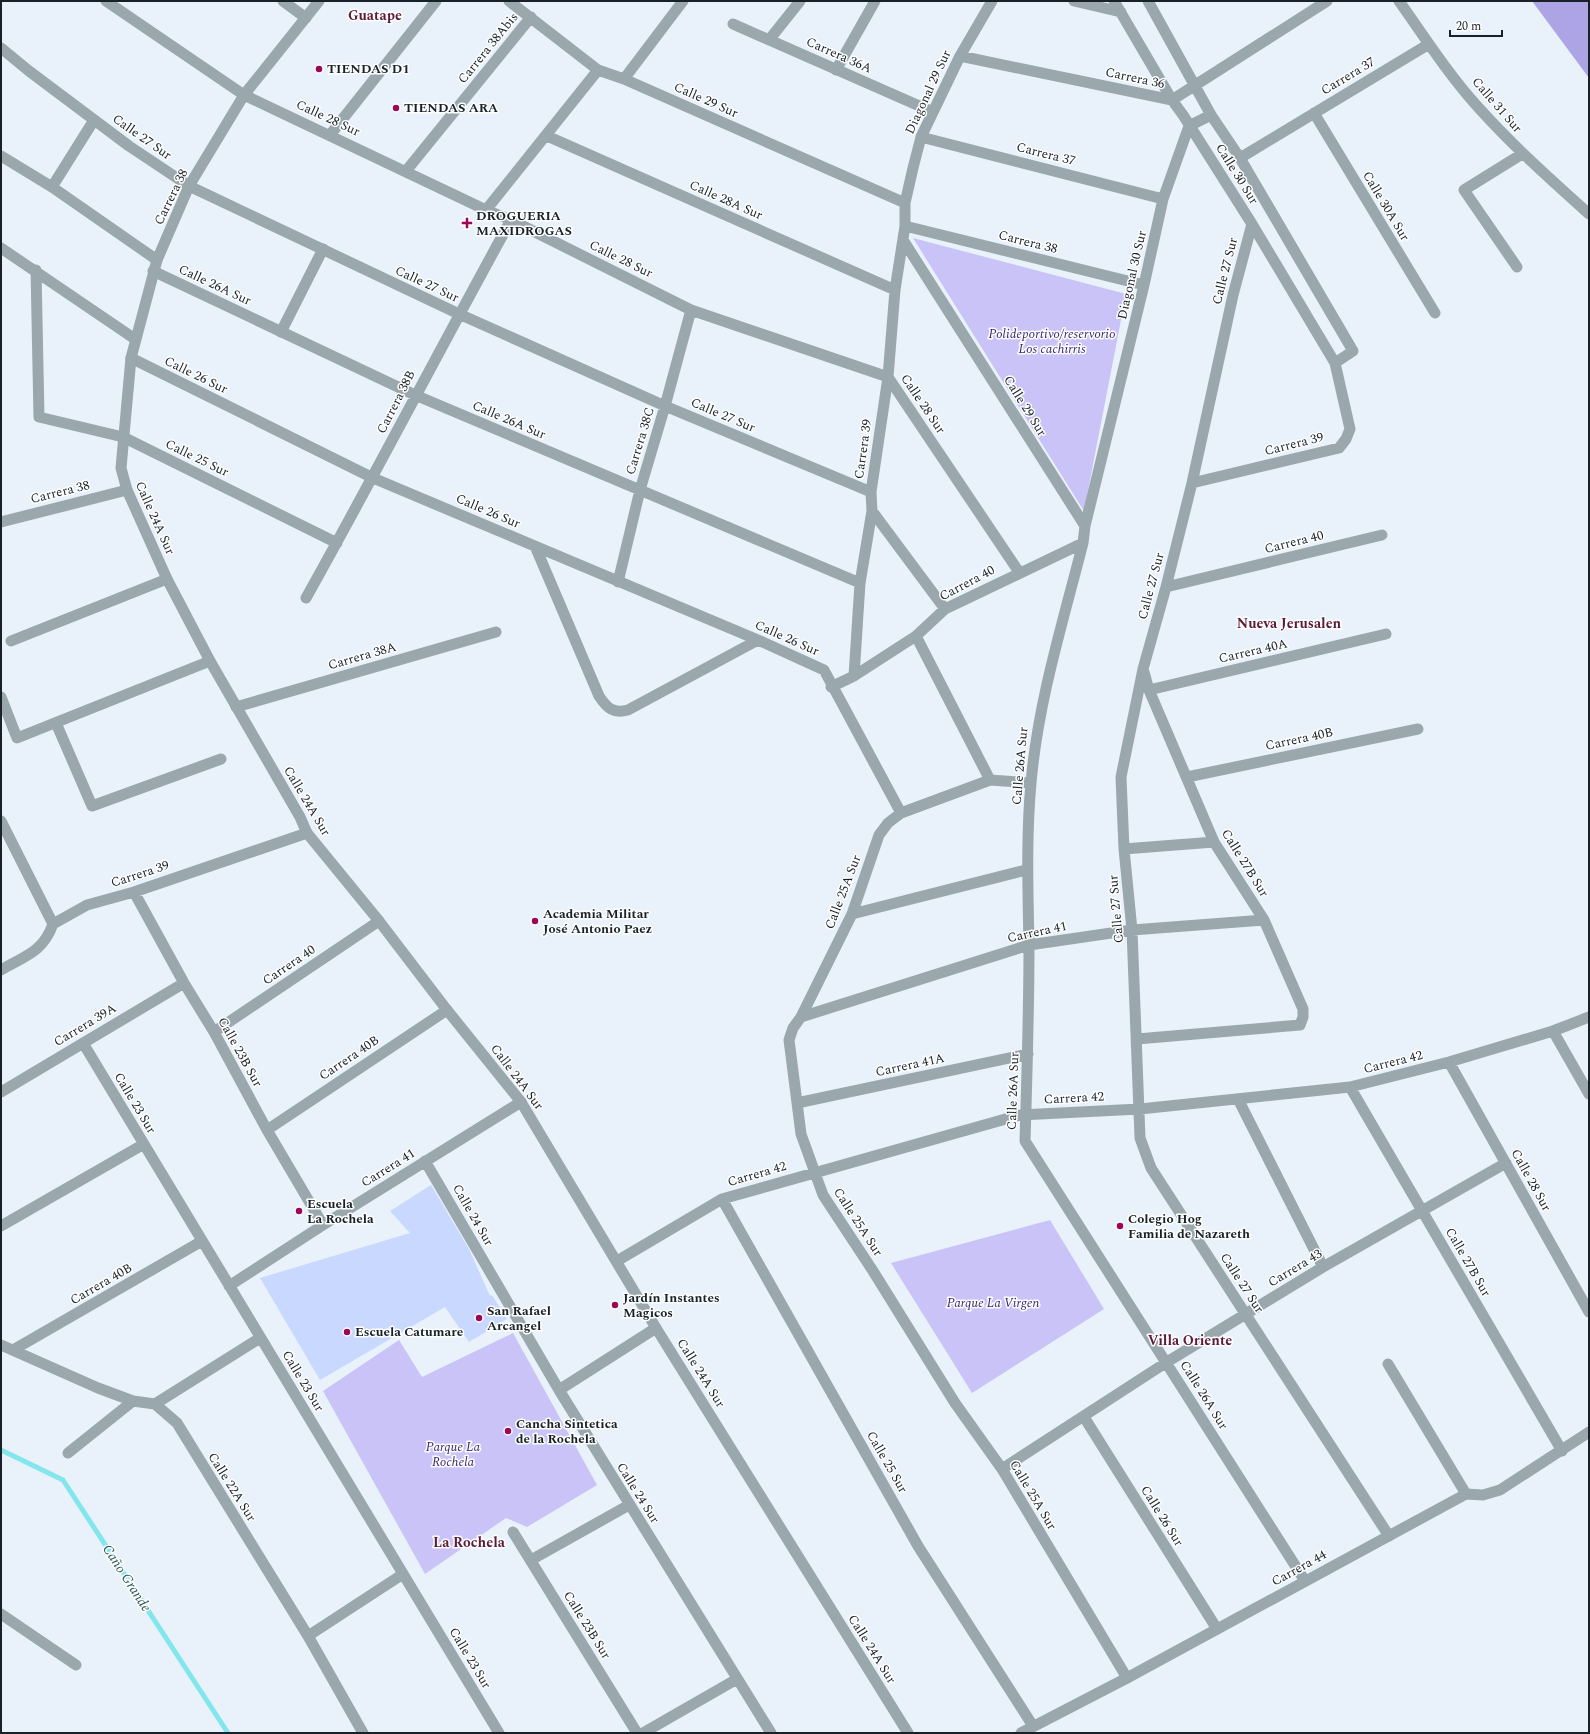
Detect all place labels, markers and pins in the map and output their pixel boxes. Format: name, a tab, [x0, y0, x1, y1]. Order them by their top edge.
place label: TIENDAS D1	[327, 59, 409, 79]
marker: TIENDAS D1	[314, 64, 324, 74]
place label: TIENDAS ARA	[404, 98, 498, 118]
marker: TIENDAS ARA	[391, 103, 401, 113]
place label: DROGUERIA MAXIDROGAS	[476, 206, 572, 241]
marker: DROGUERIA MAXIDROGAS	[461, 217, 473, 229]
place label: Academia Militar José Antonio Paez	[543, 904, 652, 939]
marker: Academia Militar José Antonio Paez	[530, 916, 540, 926]
place label: Escuela La Rochela	[307, 1194, 374, 1229]
marker: Escuela La Rochela	[294, 1206, 304, 1216]
place label: Colegio Hog Familia de Nazareth	[1128, 1209, 1250, 1244]
marker: Colegio Hog Familia de Nazareth	[1115, 1221, 1125, 1231]
place label: Jardín Instantes Magicos	[623, 1288, 720, 1323]
marker: Jardín Instantes Magicos	[610, 1300, 620, 1310]
place label: San Rafael Arcangel	[487, 1301, 551, 1336]
marker: San Rafael Arcangel	[474, 1313, 484, 1323]
place label: Escuela Catumare	[355, 1322, 463, 1342]
marker: Escuela Catumare	[342, 1327, 352, 1337]
place label: Cancha Sintetica de la Rochela	[516, 1414, 618, 1449]
marker: Cancha Sintetica de la Rochela	[503, 1426, 513, 1436]

